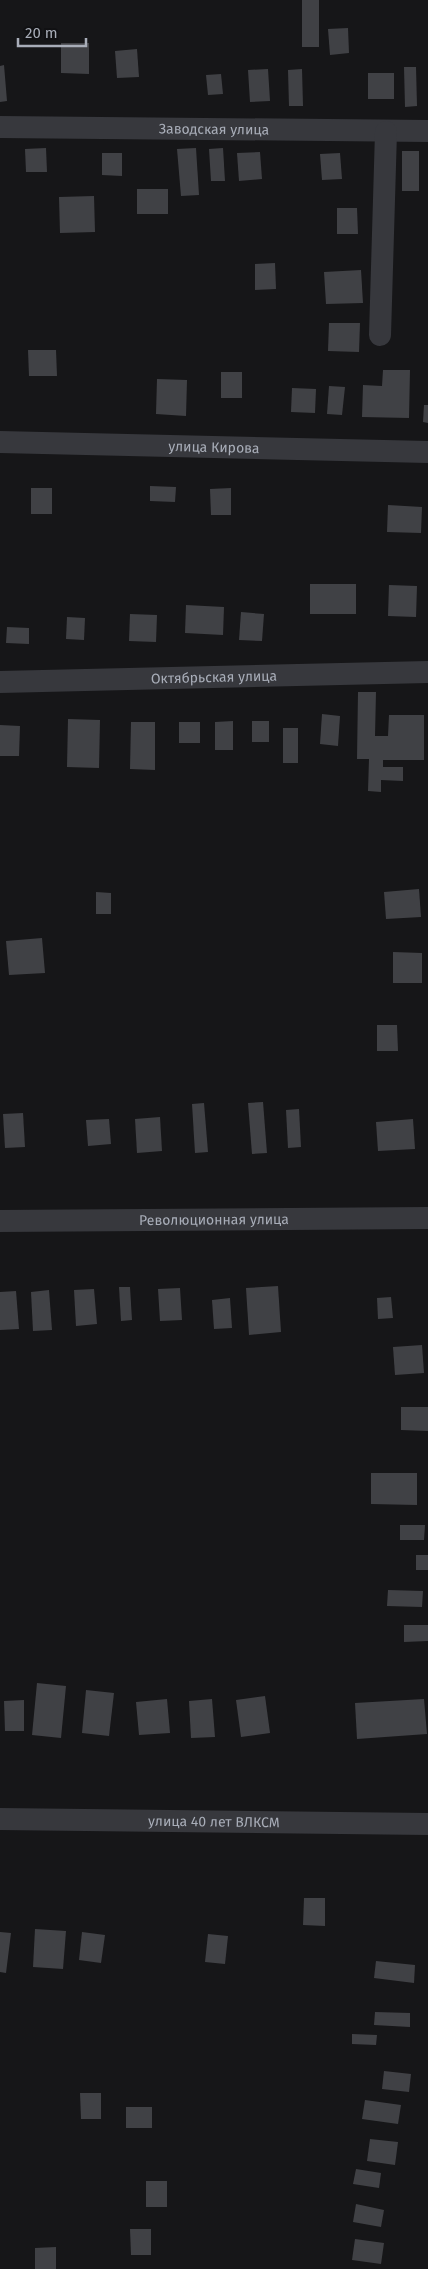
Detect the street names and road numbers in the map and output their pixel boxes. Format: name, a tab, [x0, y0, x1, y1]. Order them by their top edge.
street label: Заводская улица	[159, 120, 269, 138]
street label: улица Кирова	[168, 437, 260, 457]
street label: Октябрьская улица	[151, 667, 277, 687]
street label: Революционная улица	[139, 1210, 289, 1229]
street label: улица 40 лет ВЛКСМ	[148, 1812, 280, 1831]

